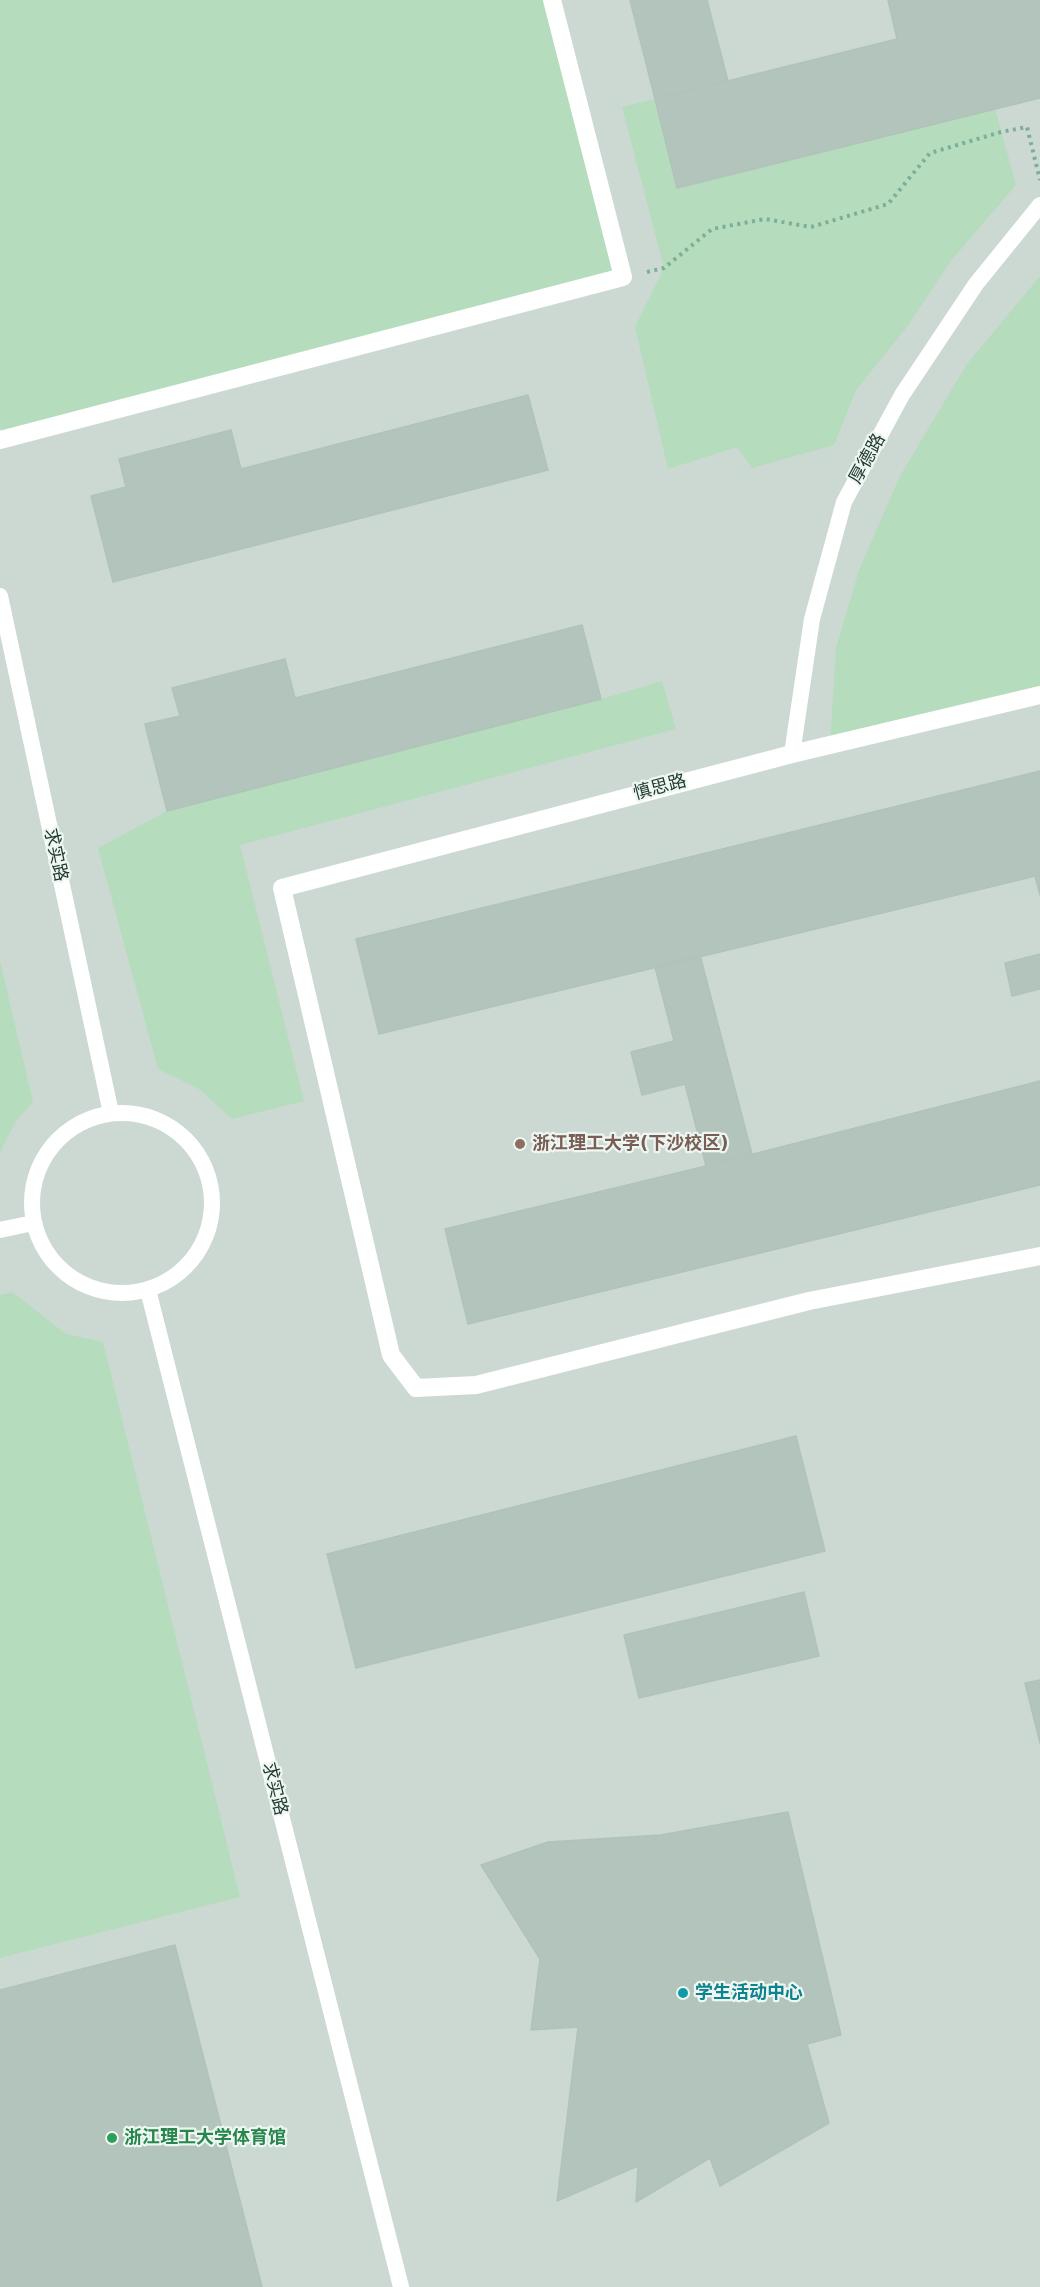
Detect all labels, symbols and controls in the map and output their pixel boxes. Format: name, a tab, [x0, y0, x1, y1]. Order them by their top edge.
street label: 厚德路	[845, 430, 891, 488]
street label: 慎思路	[631, 771, 689, 805]
street label: 求实路	[39, 826, 71, 884]
place label: 浙江理工大学(下沙校区)	[532, 1133, 728, 1155]
marker: 浙江理工大学(下沙校区)	[513, 1137, 527, 1151]
street label: 求实路	[257, 1760, 291, 1818]
place label: 学生活动中心	[695, 1982, 803, 2004]
marker: 学生活动中心	[676, 1986, 690, 2000]
place label: 浙江理工大学体育馆	[124, 2127, 286, 2149]
marker: 浙江理工大学体育馆	[105, 2131, 119, 2145]

